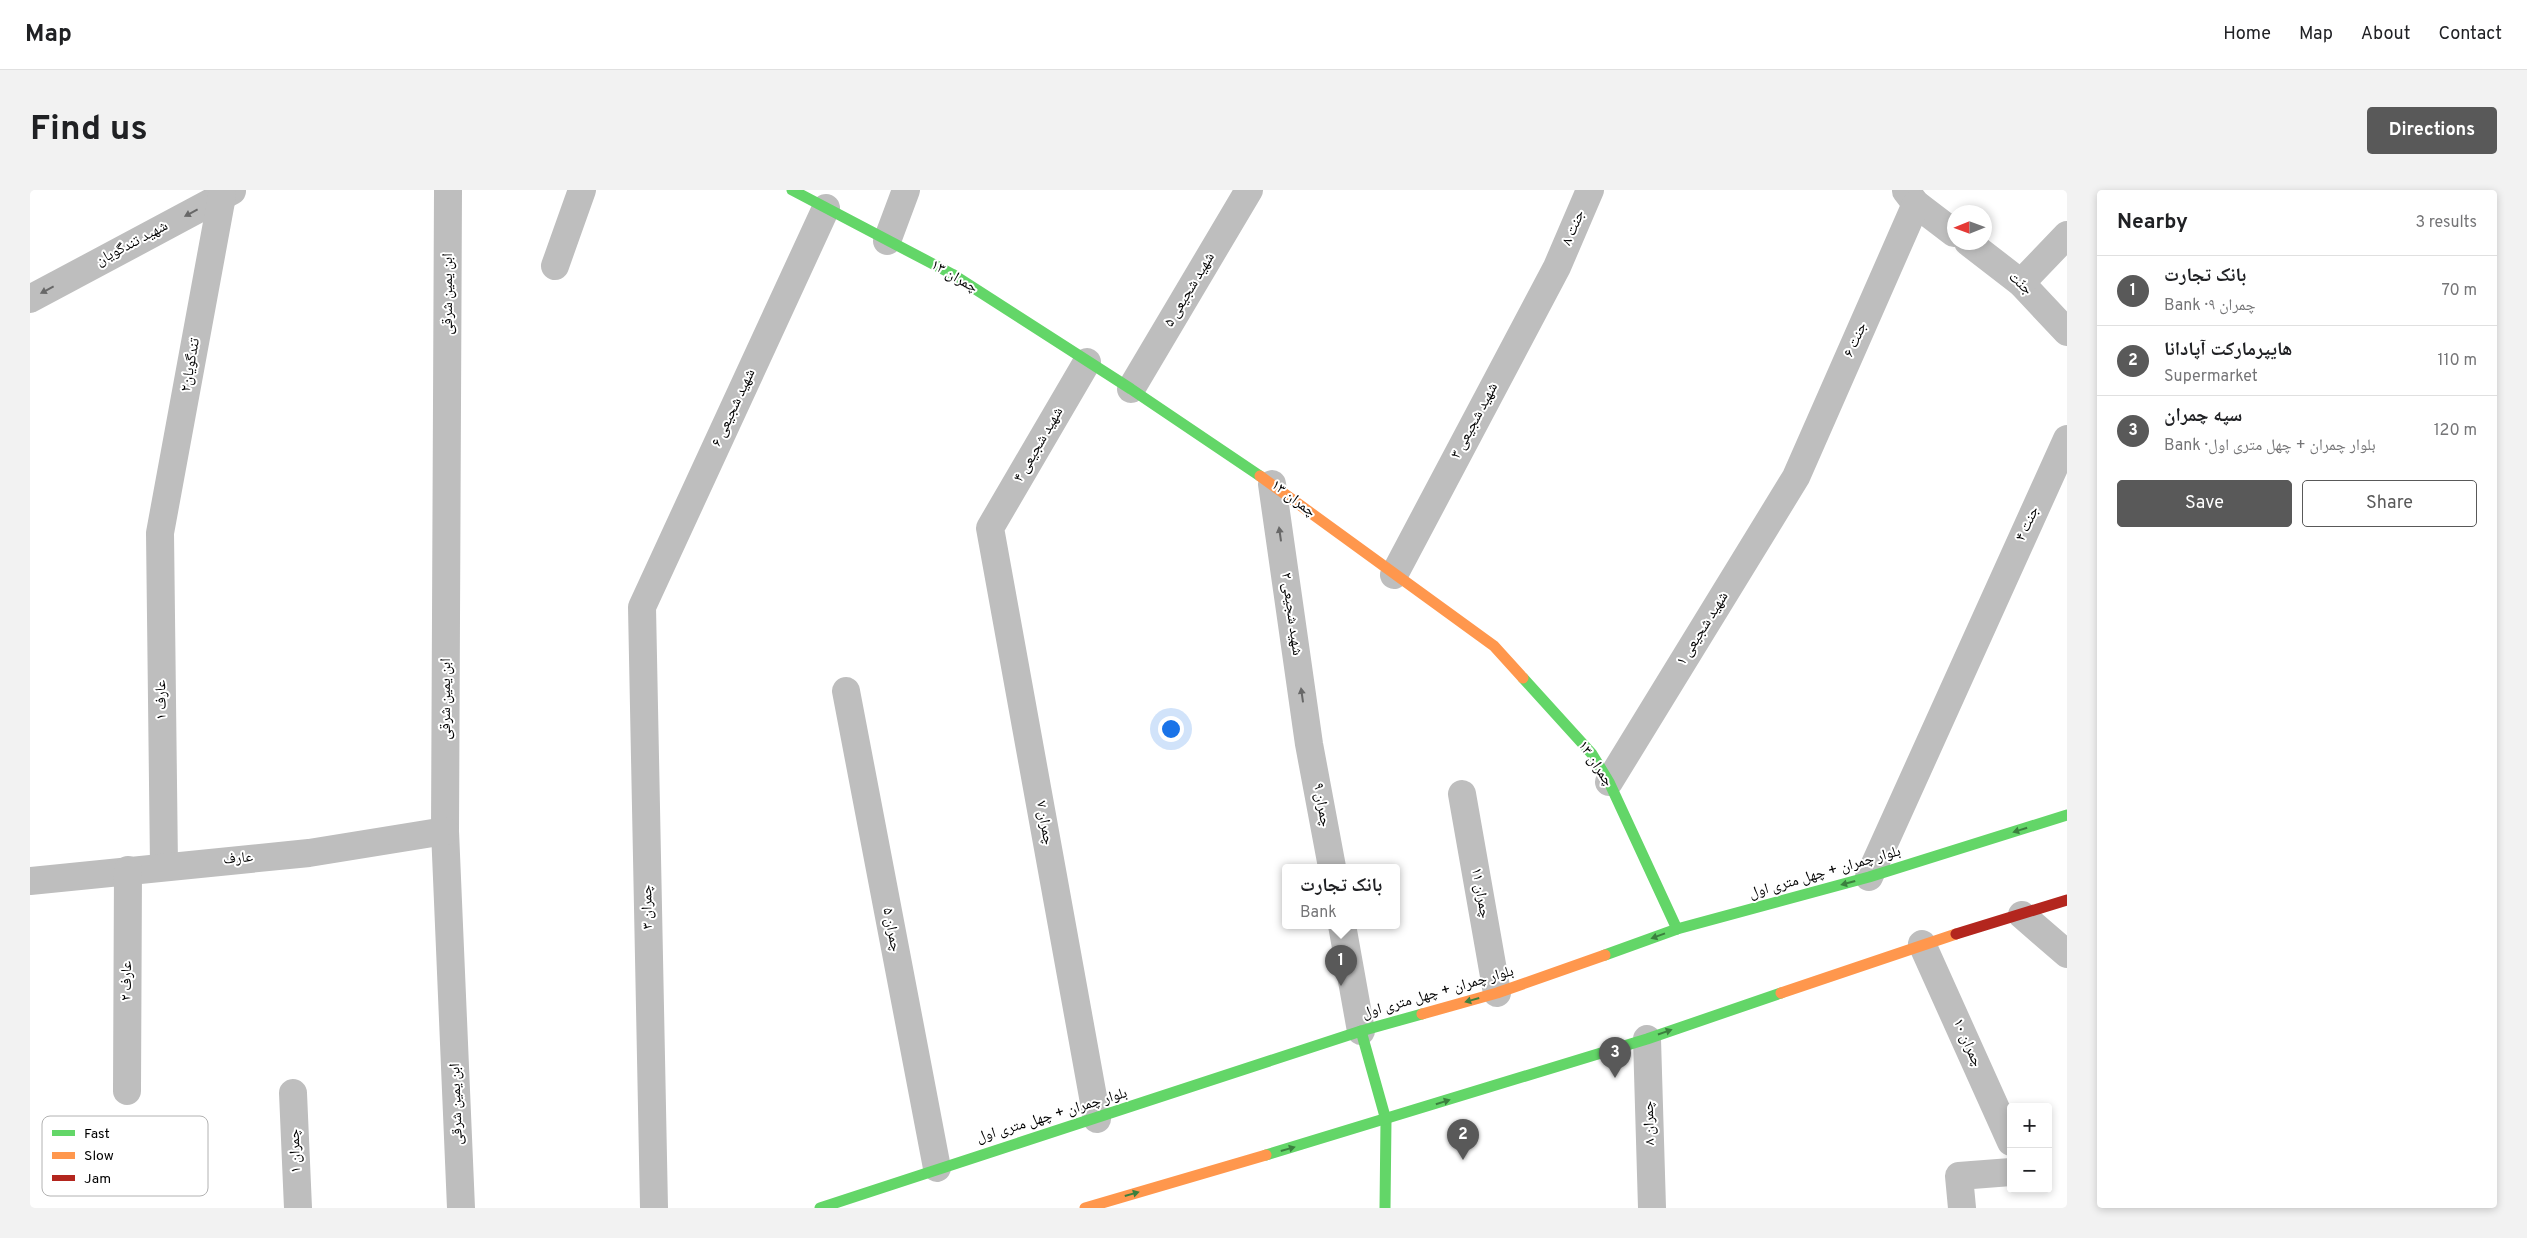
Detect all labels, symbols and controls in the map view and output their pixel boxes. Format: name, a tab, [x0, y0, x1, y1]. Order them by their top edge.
text: Map	[25, 20, 72, 50]
text: Home	[2223, 23, 2271, 46]
text: Map	[2299, 23, 2333, 46]
text: About	[2361, 23, 2410, 46]
text: Contact	[2438, 23, 2502, 46]
button: Directions	[2367, 107, 2497, 154]
text: Find us	[30, 108, 148, 152]
north arrow	[1947, 205, 1992, 250]
street label: جنت ۸	[1558, 207, 1590, 248]
one-way arrow	[184, 209, 198, 217]
text: Nearby	[2117, 209, 2188, 236]
text: 3 results	[2415, 213, 2477, 233]
street label: شهید تندگویان	[93, 217, 172, 271]
street label: شهید شجیعی ۵	[1160, 249, 1220, 331]
street label: ابن یمین شرقی	[439, 253, 458, 335]
street label: چمران ۱۳	[927, 256, 981, 298]
text: بانک تجارت	[2164, 264, 2246, 288]
street label: جنّت	[2004, 268, 2036, 300]
text: 1	[2130, 281, 2136, 301]
text: 70 m	[2442, 281, 2477, 301]
one-way arrow	[41, 285, 54, 294]
text: Bank · چمران ۹	[2164, 296, 2256, 316]
street label: جنت ۶	[1840, 319, 1872, 361]
street label: تندگویان۲	[177, 336, 205, 393]
text: هایپرمارکت آپادانا	[2164, 338, 2292, 362]
text: 2	[2128, 351, 2138, 371]
text: 110 m	[2437, 351, 2477, 371]
street label: شهید شجیعی ۶	[708, 366, 760, 450]
text: Supermarket	[2164, 367, 2258, 387]
street label: شهید شجیعی ۳	[1447, 379, 1503, 462]
street label: شهید شجیعی ۴	[1010, 404, 1068, 486]
text: سپه چمران	[2164, 404, 2242, 428]
text: 3	[2128, 421, 2138, 441]
text: 120 m	[2434, 421, 2477, 441]
text: Bank · بلوار چمران + چهل متری اول	[2164, 436, 2376, 456]
street label: چمران ۱۳	[1267, 476, 1320, 522]
button: Save	[2117, 480, 2292, 527]
button: Share	[2302, 480, 2477, 527]
street label: جنت ۴	[2012, 503, 2045, 545]
one-way arrow	[1275, 526, 1283, 542]
street label: شهید شجیعی ۲	[1276, 571, 1306, 657]
street label: شهید شجیعی ۱	[1673, 588, 1733, 670]
street label: ابن یمین شرقی	[437, 658, 456, 740]
street label: عارف ۱	[152, 679, 172, 720]
one-way arrow	[1298, 687, 1306, 703]
your location	[1158, 716, 1184, 742]
street label: چمران ۱۳	[1573, 737, 1617, 791]
street label: چمران ۹	[1308, 781, 1334, 829]
street label: چمران ۷	[1031, 799, 1057, 847]
one-way arrow	[2013, 826, 2028, 834]
street label: بلوار چمران + چهل متری اول	[1747, 842, 1903, 904]
street label: عارف	[222, 848, 254, 870]
popup	[1282, 864, 1400, 929]
street label: چمران ۱۱	[1466, 866, 1494, 920]
text: بانک تجارت	[1300, 874, 1382, 898]
one-way arrow	[1841, 879, 1856, 887]
street label: چمران ۳	[638, 884, 658, 929]
text: Bank	[1300, 903, 1337, 923]
street label: چمران ۵	[877, 906, 905, 954]
one-way arrow	[1650, 932, 1665, 940]
pin: 1	[1325, 945, 1357, 986]
street label: عارف ۲	[118, 960, 137, 1001]
street label: بلوار چمران + چهل متری اول	[1360, 962, 1516, 1024]
one-way arrow	[1464, 997, 1479, 1005]
street label: چمران ۱۰	[1948, 1016, 1986, 1071]
one-way arrow	[1658, 1028, 1673, 1036]
pin: 3	[1599, 1037, 1631, 1078]
street label: ابن یمین شرقی	[446, 1063, 468, 1145]
street label: بلوار چمران + چهل متری اول	[974, 1084, 1130, 1148]
one-way arrow	[1436, 1098, 1451, 1106]
street label: چمران ۸	[1640, 1100, 1660, 1146]
map controls	[2007, 1103, 2052, 1193]
button: +	[2007, 1103, 2052, 1148]
legend	[42, 1116, 208, 1196]
pin: 2	[1447, 1119, 1479, 1160]
text: Fast	[84, 1126, 110, 1143]
street label: چمران ۱	[286, 1128, 306, 1174]
one-way arrow	[1280, 1145, 1295, 1153]
text: Slow	[84, 1148, 114, 1165]
button: −	[2007, 1148, 2052, 1193]
text: Jam	[84, 1171, 111, 1188]
one-way arrow	[1124, 1190, 1139, 1198]

